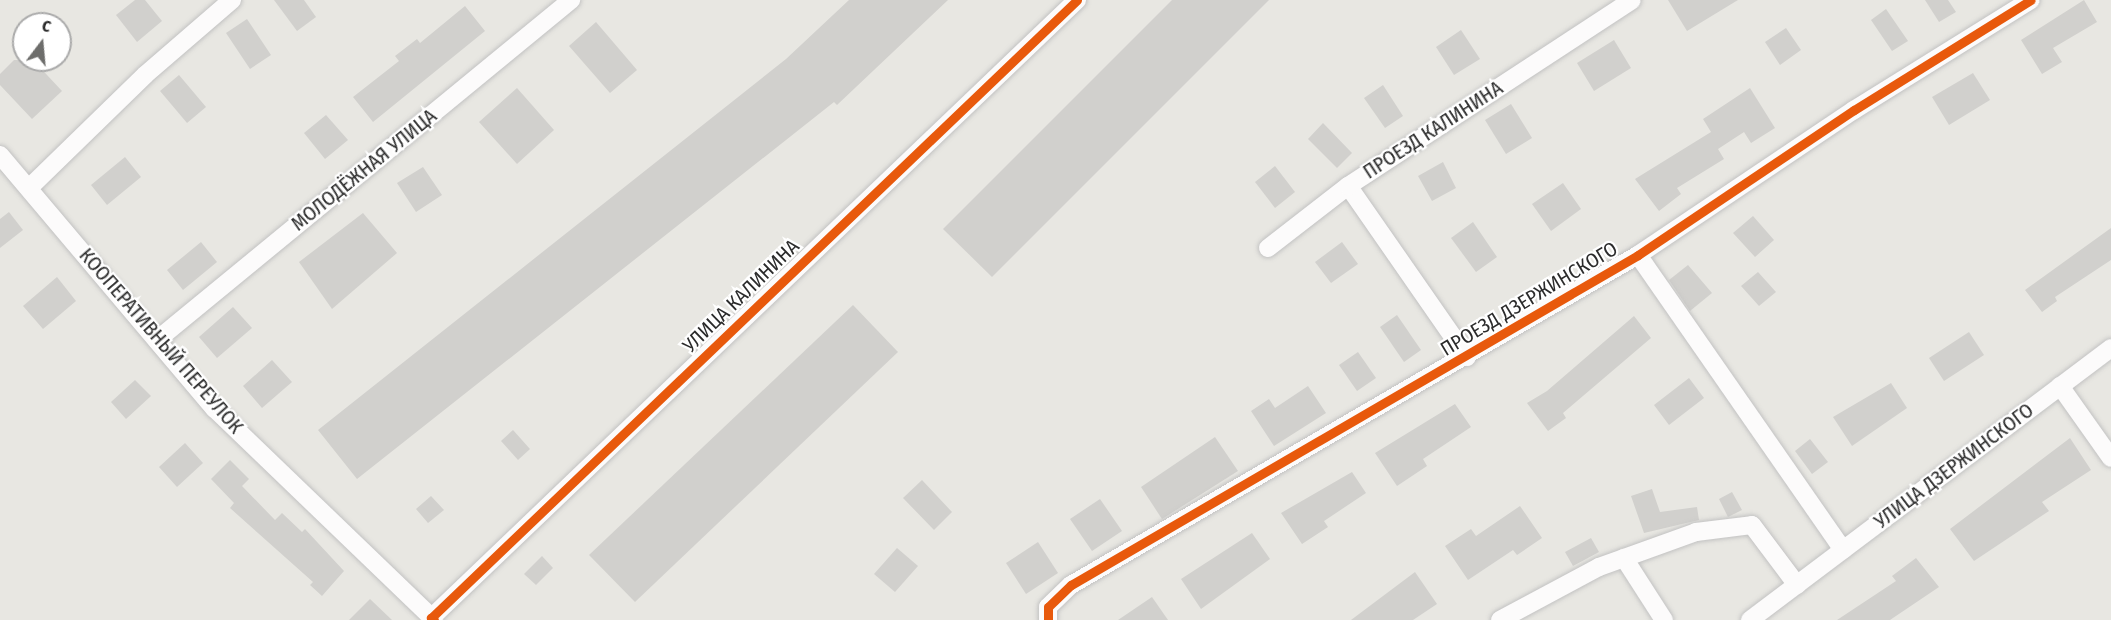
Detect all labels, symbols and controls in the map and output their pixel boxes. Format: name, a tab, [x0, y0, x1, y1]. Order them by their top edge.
north arrow	[12, 12, 72, 72]
text: С	[40, 16, 53, 36]
street label: ПРОЕЗД КАЛИНИНА	[1359, 76, 1507, 184]
street label: МОЛОДЁЖНАЯ УЛИЦА	[287, 104, 441, 236]
street label: УЛИЦА КАЛИНИНА	[678, 234, 804, 358]
street label: ПРОЕЗД ДЗЕРЖИНСКОГО	[1436, 237, 1622, 361]
street label: КООПЕРАТИВНЫЙ ПЕРЕУЛОК	[74, 244, 248, 438]
street label: УЛИЦА ДЗЕРЖИНСКОГО	[1870, 398, 2038, 534]

